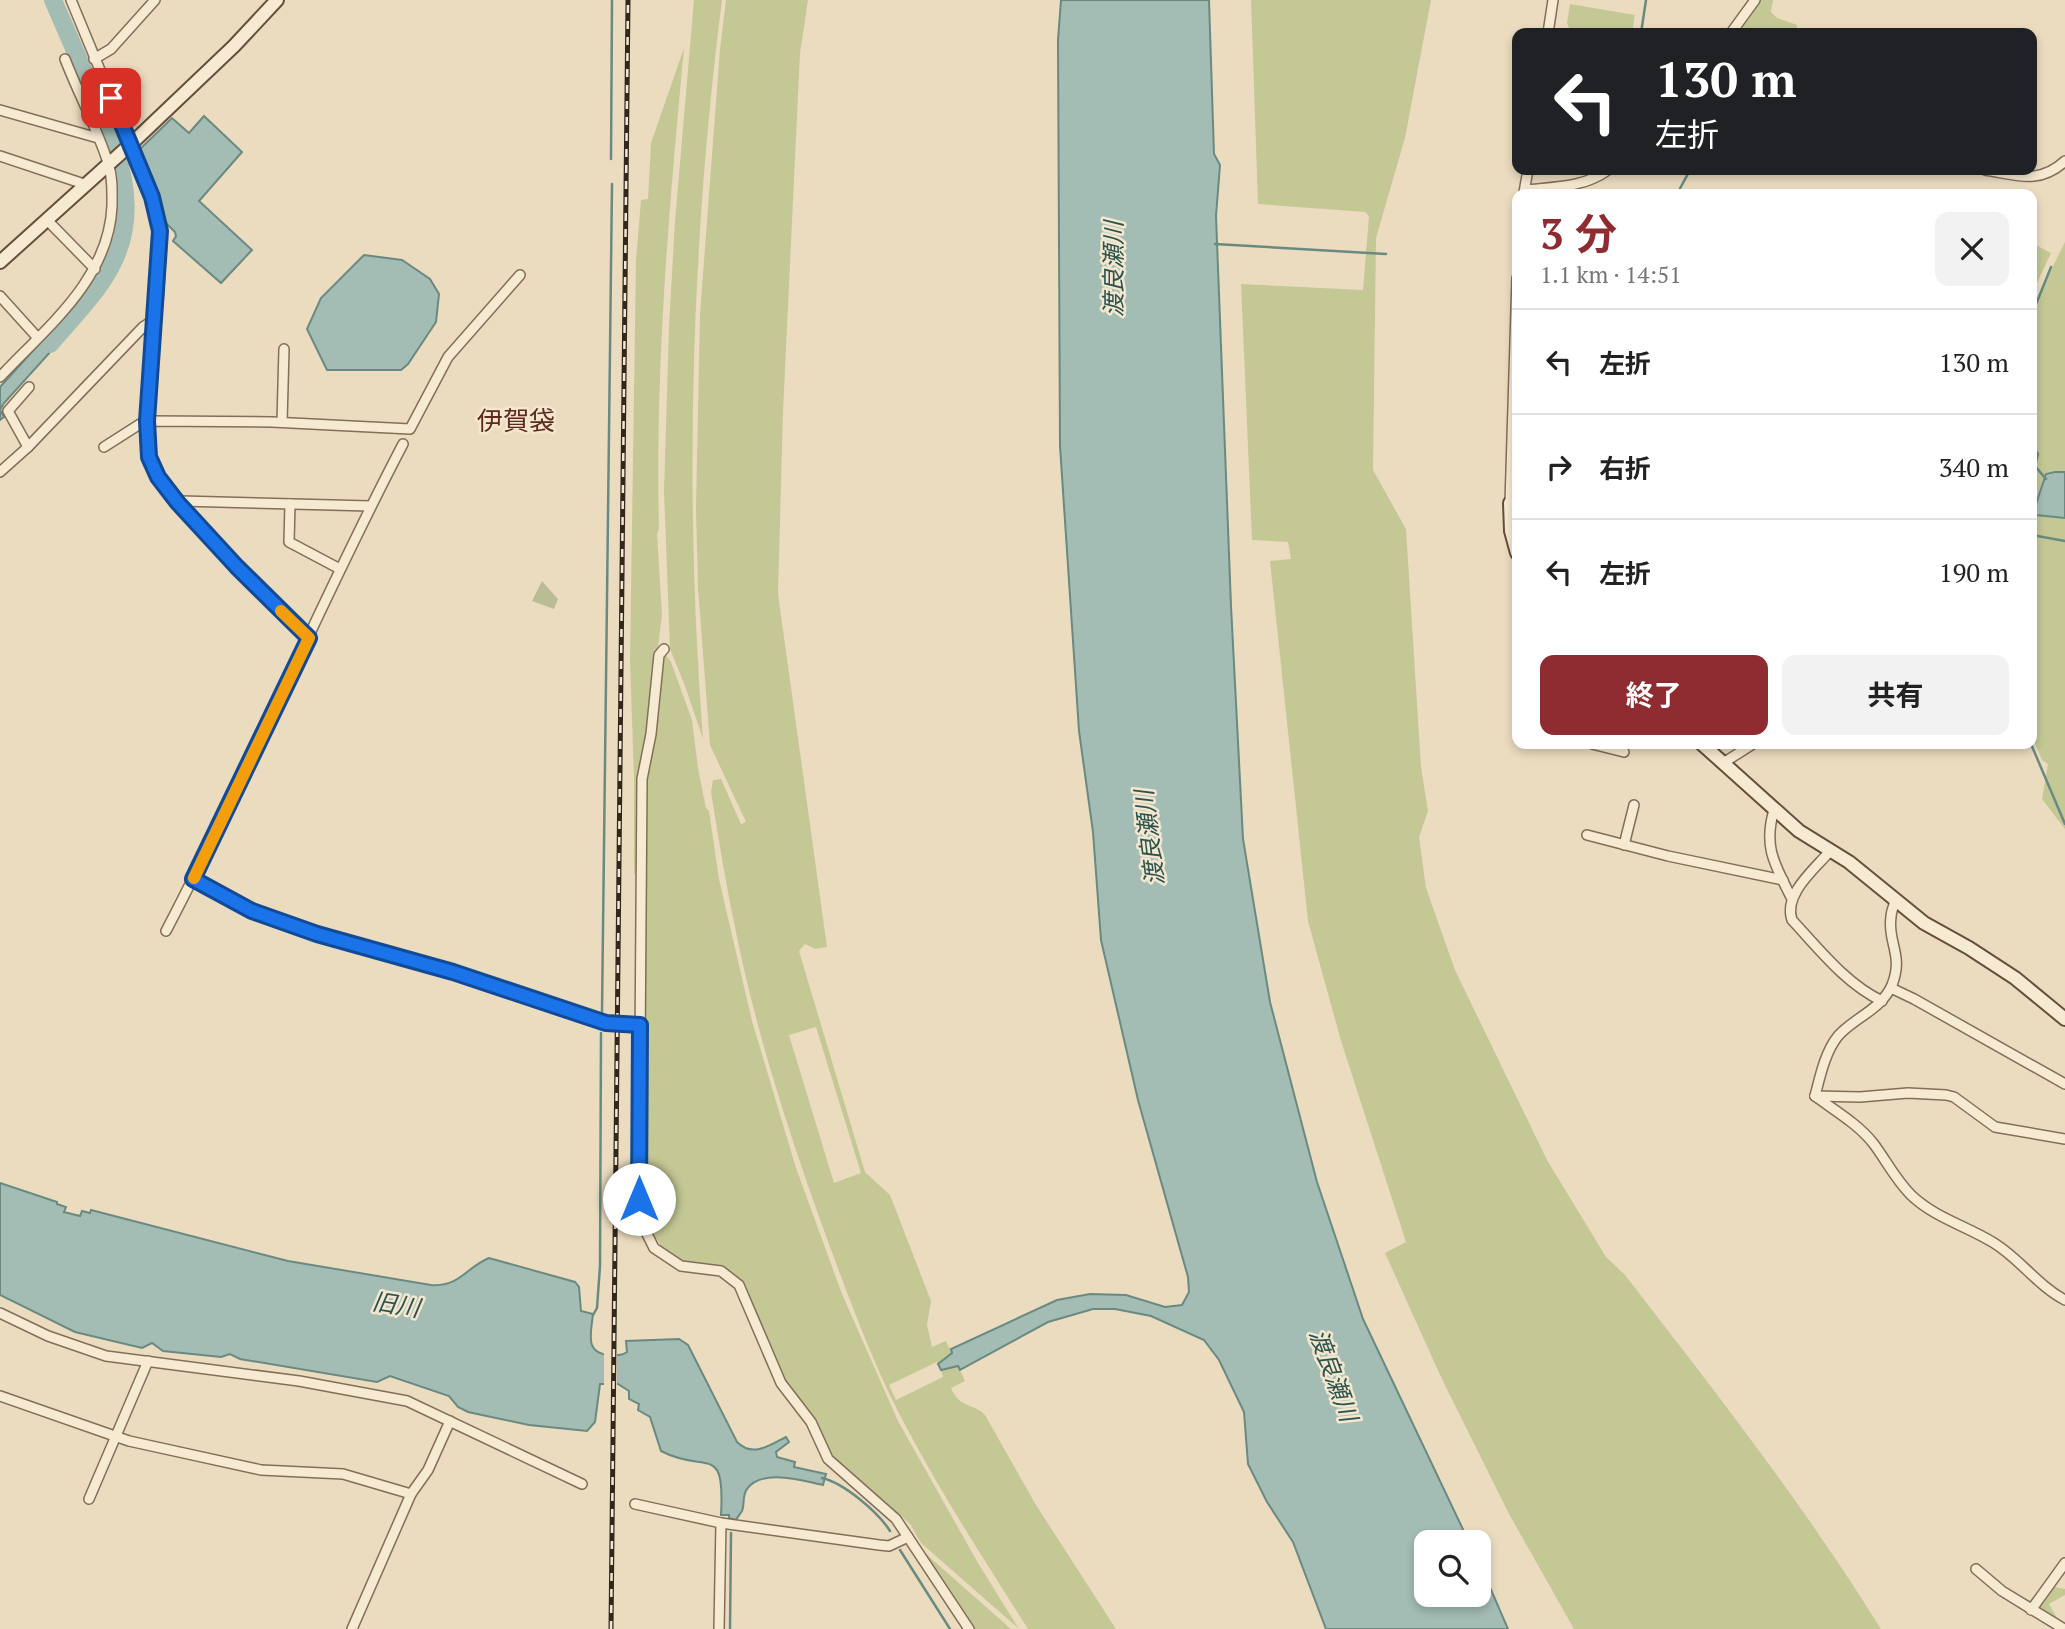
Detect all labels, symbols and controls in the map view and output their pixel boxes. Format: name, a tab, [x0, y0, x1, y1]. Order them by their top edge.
text: 130 m	[1655, 46, 1797, 111]
icon: left	[1540, 56, 1631, 147]
pin	[81, 68, 141, 128]
icon: arrive	[92, 79, 130, 117]
text: 左折	[1655, 113, 1719, 155]
text: 3 分	[1540, 205, 1617, 261]
button: close	[1935, 212, 2009, 286]
water label: 渡良瀬川	[1097, 218, 1129, 317]
text: 1.1 km · 14:51	[1540, 259, 1682, 290]
icon: left	[1540, 343, 1578, 381]
text: 130 m	[1939, 345, 2009, 379]
text: 左折	[1599, 346, 1651, 380]
district label: 伊賀袋	[477, 403, 555, 437]
icon: right	[1540, 448, 1578, 486]
text: 340 m	[1939, 450, 2009, 484]
text: 右折	[1599, 451, 1651, 485]
icon: left	[1540, 553, 1578, 591]
text: 190 m	[1939, 555, 2009, 589]
text: 左折	[1599, 556, 1651, 590]
button: 終了	[1540, 655, 1768, 735]
button: 共有	[1782, 655, 2009, 735]
water label: 渡良瀬川	[1127, 785, 1171, 888]
position arrow	[602, 1162, 676, 1236]
water label: 旧川	[370, 1284, 425, 1324]
water label: 渡良瀬川	[1303, 1324, 1366, 1428]
map controls	[1414, 1530, 1491, 1607]
button: search	[1414, 1530, 1491, 1607]

